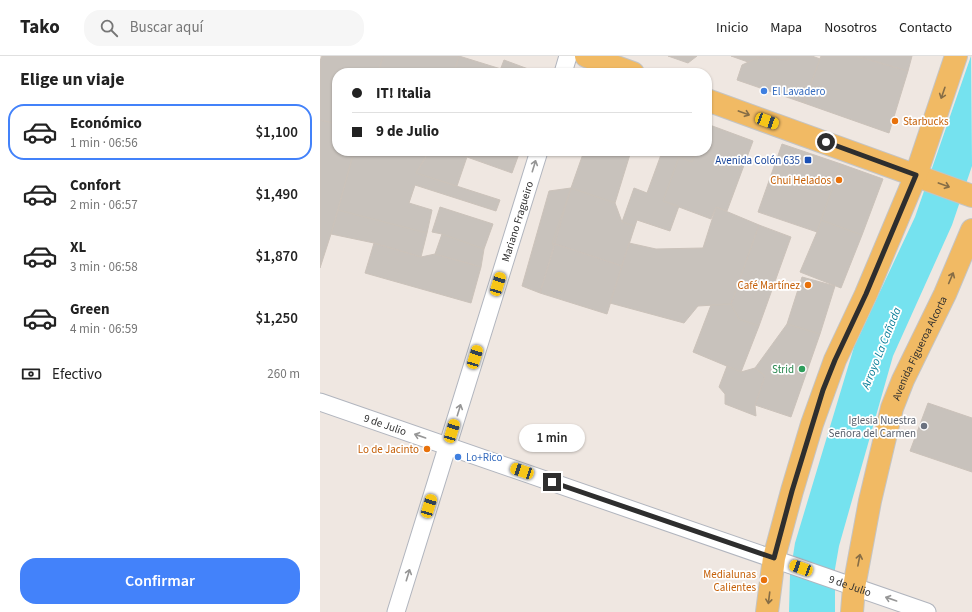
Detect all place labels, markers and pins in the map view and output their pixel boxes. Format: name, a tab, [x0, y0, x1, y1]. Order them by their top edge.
place label: El Lavadero	[772, 84, 825, 99]
marker: El Lavadero	[759, 86, 769, 96]
place label: Starbucks	[903, 114, 949, 129]
marker: Starbucks	[890, 116, 900, 126]
place label: Avenida Colón 635	[715, 153, 800, 168]
marker: Avenida Colón 635	[803, 155, 813, 165]
place label: Chui Helados	[770, 173, 831, 188]
marker: Chui Helados	[834, 175, 844, 185]
place label: Café Martínez	[737, 278, 800, 293]
marker: Café Martínez	[803, 280, 813, 290]
place label: Strid	[772, 362, 794, 377]
marker: Strid	[797, 364, 807, 374]
place label: Iglesia Nuestra Señora del Carmen	[829, 413, 916, 441]
marker: Iglesia Nuestra Señora del Carmen	[919, 421, 929, 431]
place label: Lo de Jacinto	[358, 442, 419, 457]
marker: Lo de Jacinto	[422, 444, 432, 454]
place label: Lo+Rico	[466, 450, 502, 465]
marker: Lo+Rico	[453, 452, 463, 462]
place label: Medialunas Calientes	[703, 567, 756, 595]
marker: Medialunas Calientes	[759, 575, 769, 585]

